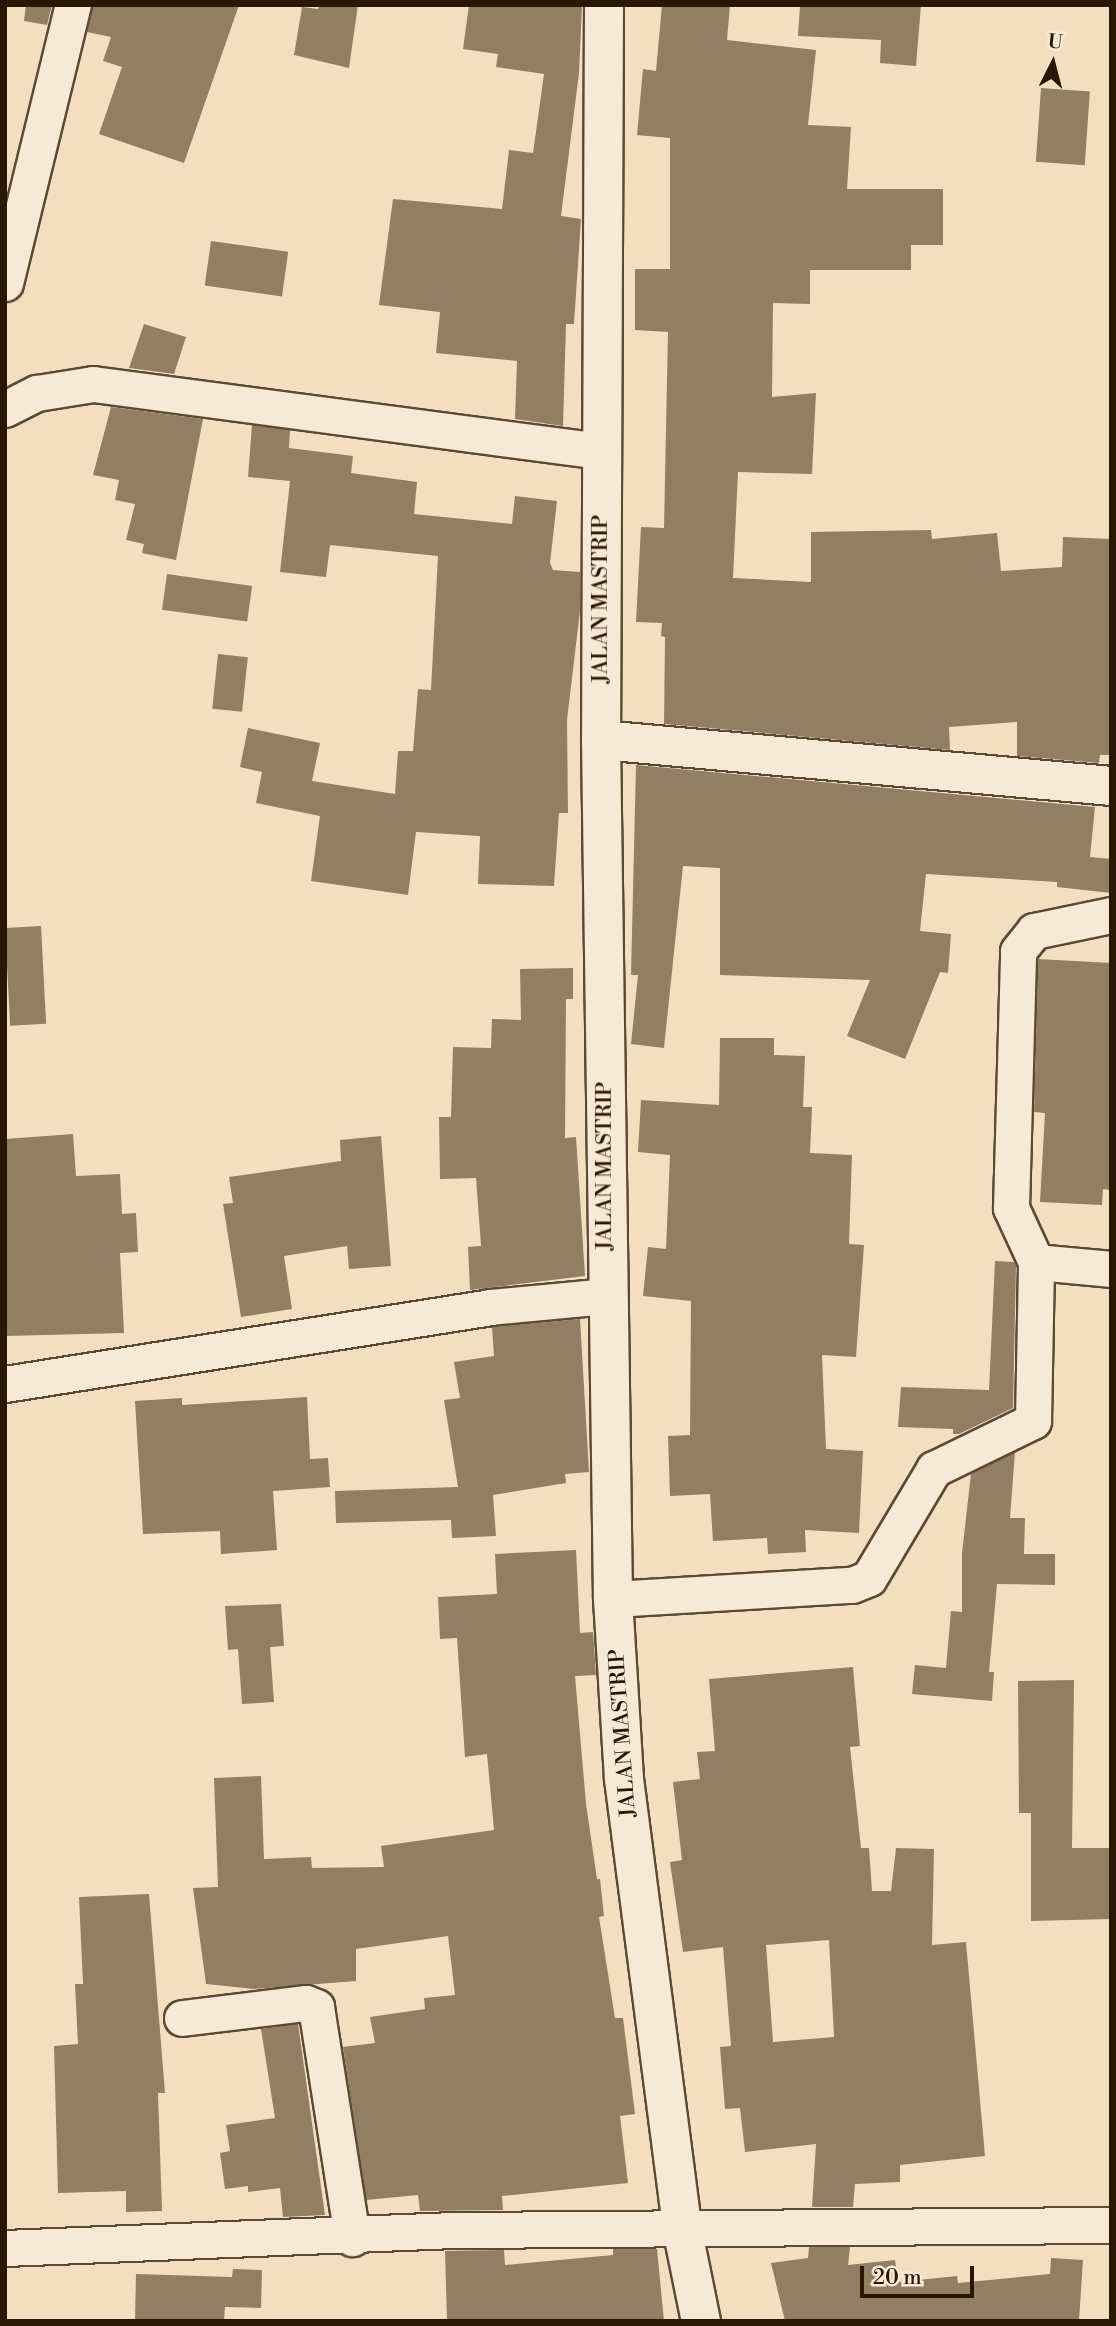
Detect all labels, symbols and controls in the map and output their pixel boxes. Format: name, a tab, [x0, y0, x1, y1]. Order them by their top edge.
north arrow	[1018, 28, 1088, 98]
text: U	[1047, 29, 1064, 55]
street label: JALAN MASTRIP	[588, 515, 614, 683]
street label: JALAN MASTRIP	[592, 1082, 618, 1250]
street label: JALAN MASTRIP	[605, 1648, 641, 1818]
scale bar	[864, 2252, 978, 2296]
text: 20 m	[873, 2265, 922, 2291]

